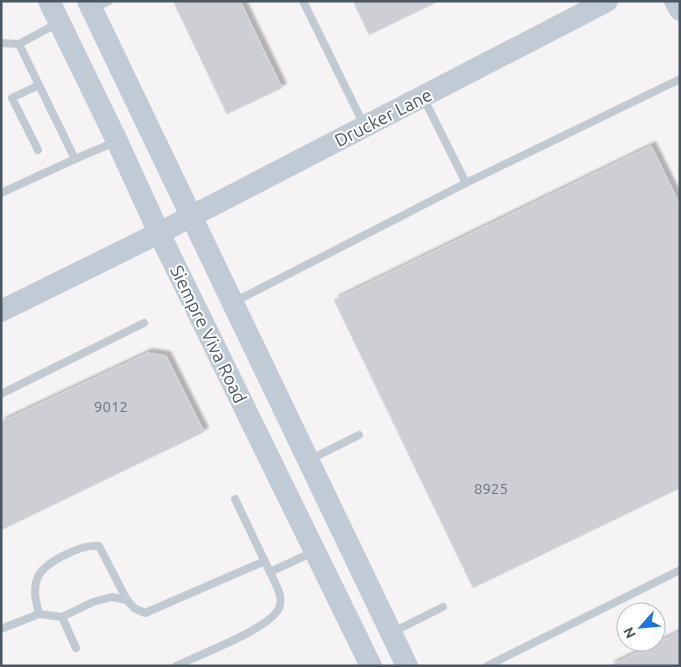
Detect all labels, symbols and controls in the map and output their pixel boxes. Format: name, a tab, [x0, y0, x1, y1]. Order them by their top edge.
street label: Drucker Lane	[331, 84, 435, 150]
street label: Siempre Viva Road	[167, 262, 251, 406]
house number: 9012	[94, 398, 128, 415]
house number: 8925	[474, 480, 508, 497]
north arrow	[616, 602, 666, 652]
text: N	[620, 625, 639, 641]

